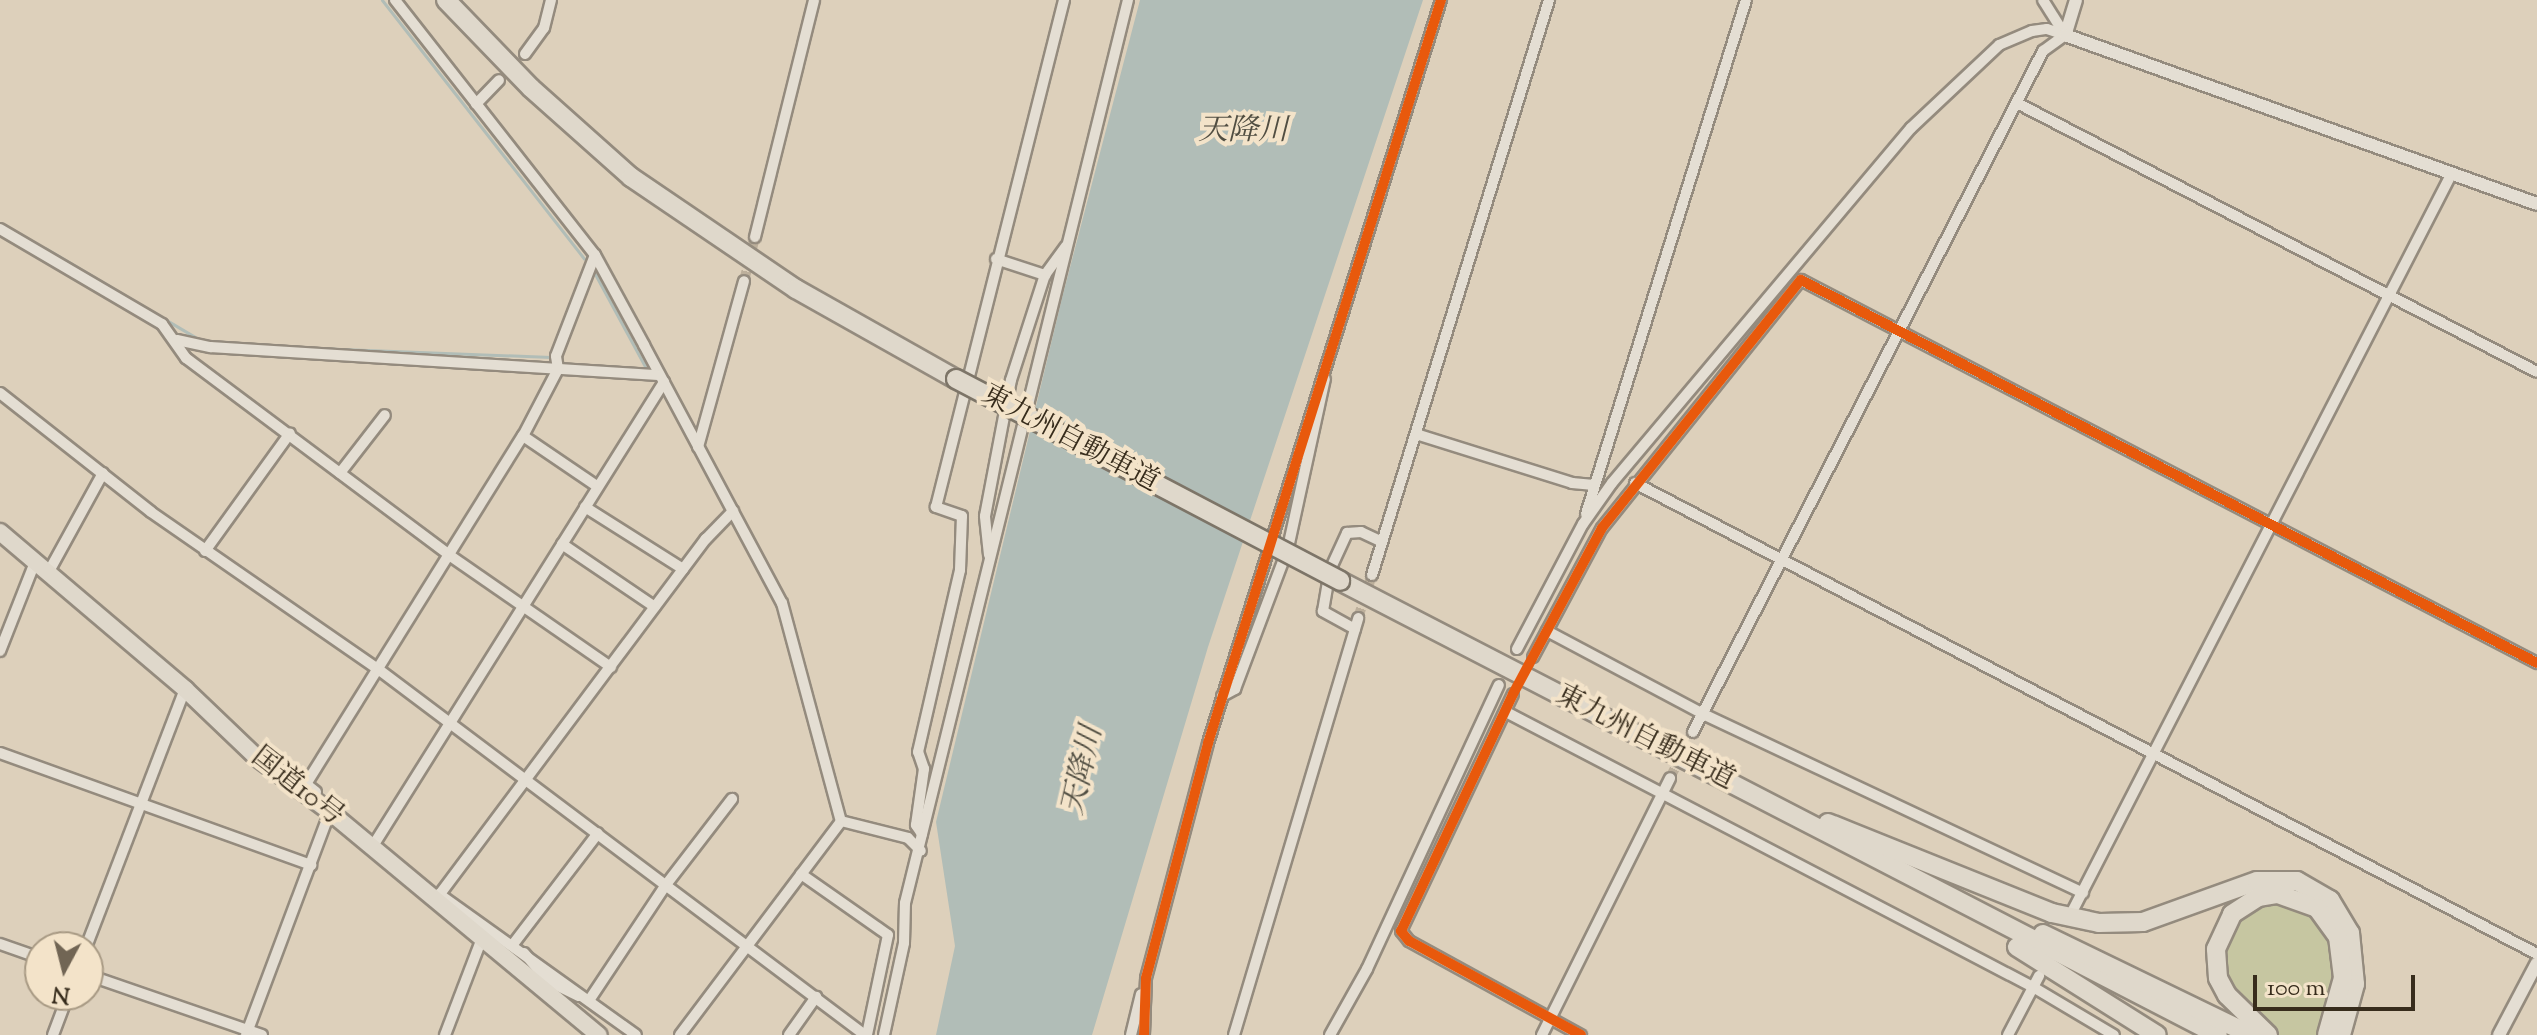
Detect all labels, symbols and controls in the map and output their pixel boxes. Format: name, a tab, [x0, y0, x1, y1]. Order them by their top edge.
water label: 天降川	[1198, 114, 1288, 150]
street label: 東九州自動車道	[976, 378, 1164, 500]
street label: 東九州自動車道	[1550, 679, 1740, 797]
water label: 天降川	[1056, 723, 1112, 819]
street label: 国道10号	[244, 740, 350, 834]
north arrow	[24, 931, 104, 1011]
scale bar	[2257, 959, 2419, 1009]
text: 100 m	[2267, 972, 2325, 1006]
text: N	[51, 976, 72, 1010]

